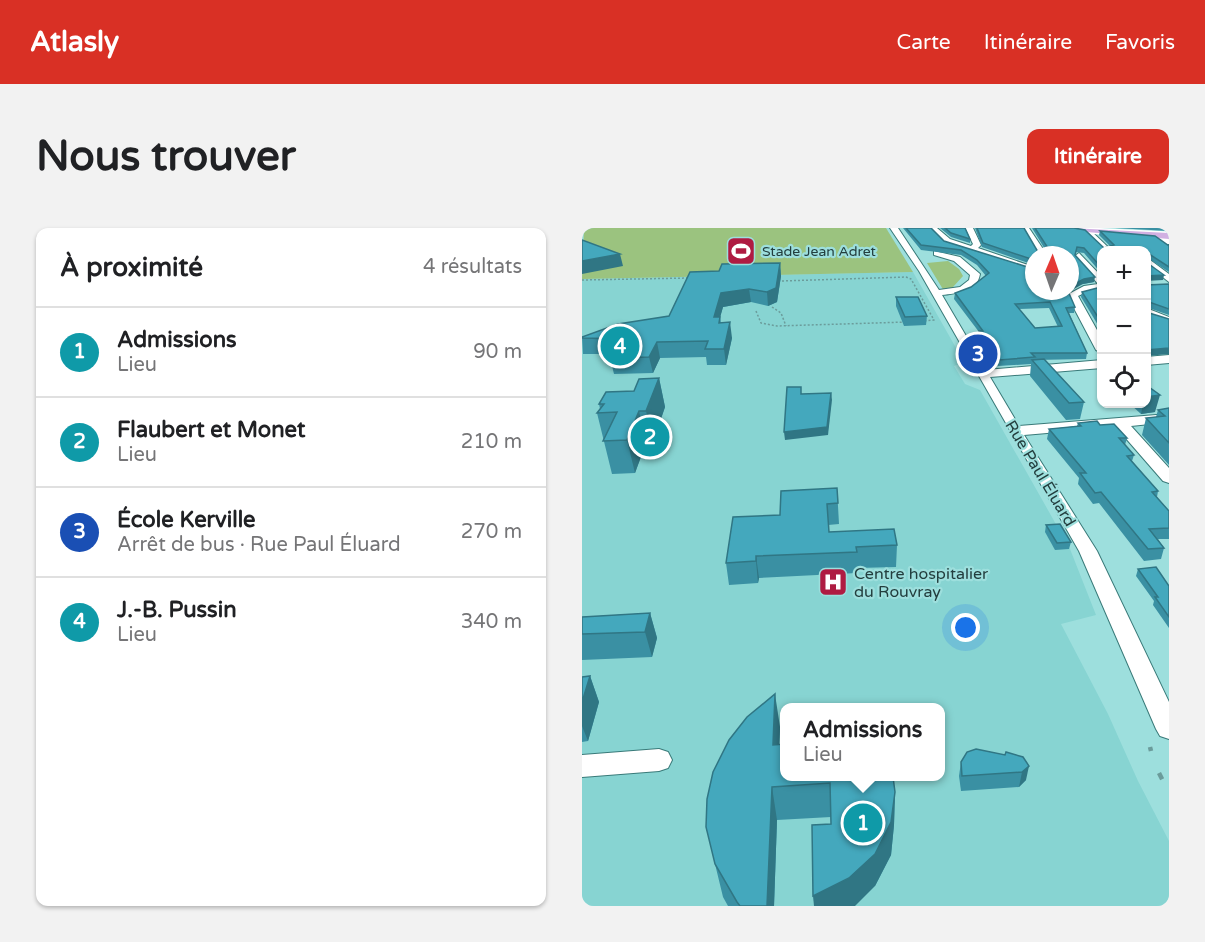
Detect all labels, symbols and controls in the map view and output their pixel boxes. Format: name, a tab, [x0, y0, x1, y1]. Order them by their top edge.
text: Atlasly	[30, 25, 119, 59]
text: Carte	[897, 30, 951, 55]
text: Itinéraire	[984, 30, 1072, 55]
text: Favoris	[1105, 30, 1175, 55]
button: Itinéraire	[1027, 129, 1169, 184]
text: Nous trouver	[36, 131, 296, 182]
sports icon: Stade Jean Adret	[725, 235, 757, 267]
place label: Stade Jean Adret	[762, 243, 877, 260]
north arrow	[1025, 246, 1079, 300]
map controls	[1097, 246, 1151, 408]
button: +	[1097, 246, 1151, 300]
text: À proximité	[60, 252, 203, 283]
text: 4 résultats	[423, 255, 522, 279]
button: −	[1097, 300, 1151, 354]
pin: 4	[600, 324, 639, 368]
text: Admissions	[117, 327, 237, 353]
pin: 3	[958, 332, 998, 376]
text: 1	[73, 340, 86, 364]
text: 90 m	[473, 340, 522, 364]
text: Lieu	[117, 353, 157, 377]
button: locate	[1097, 354, 1151, 408]
pin: 2	[630, 414, 670, 460]
text: Flaubert et Monet	[117, 417, 305, 443]
street label: Rue Paul Éluard	[1001, 417, 1080, 530]
text: 2	[73, 430, 86, 454]
text: 210 m	[461, 430, 522, 454]
text: Lieu	[117, 443, 157, 467]
text: École Kerville	[117, 507, 256, 533]
text: 3	[73, 520, 86, 544]
text: 270 m	[461, 520, 522, 544]
text: Arrêt de bus · Rue Paul Éluard	[117, 533, 401, 557]
place label: Centre hospitalier du Rouvray	[854, 564, 989, 602]
hospital icon: Centre hospitalier du Rouvray	[817, 566, 849, 598]
text: J.-B. Pussin	[117, 597, 237, 623]
text: 4	[73, 610, 86, 634]
text: 340 m	[461, 610, 522, 634]
your location	[951, 613, 980, 642]
text: Lieu	[117, 623, 157, 647]
popup	[780, 703, 945, 781]
text: Admissions	[803, 717, 922, 743]
text: Lieu	[803, 743, 843, 767]
pin: 1	[844, 800, 882, 846]

